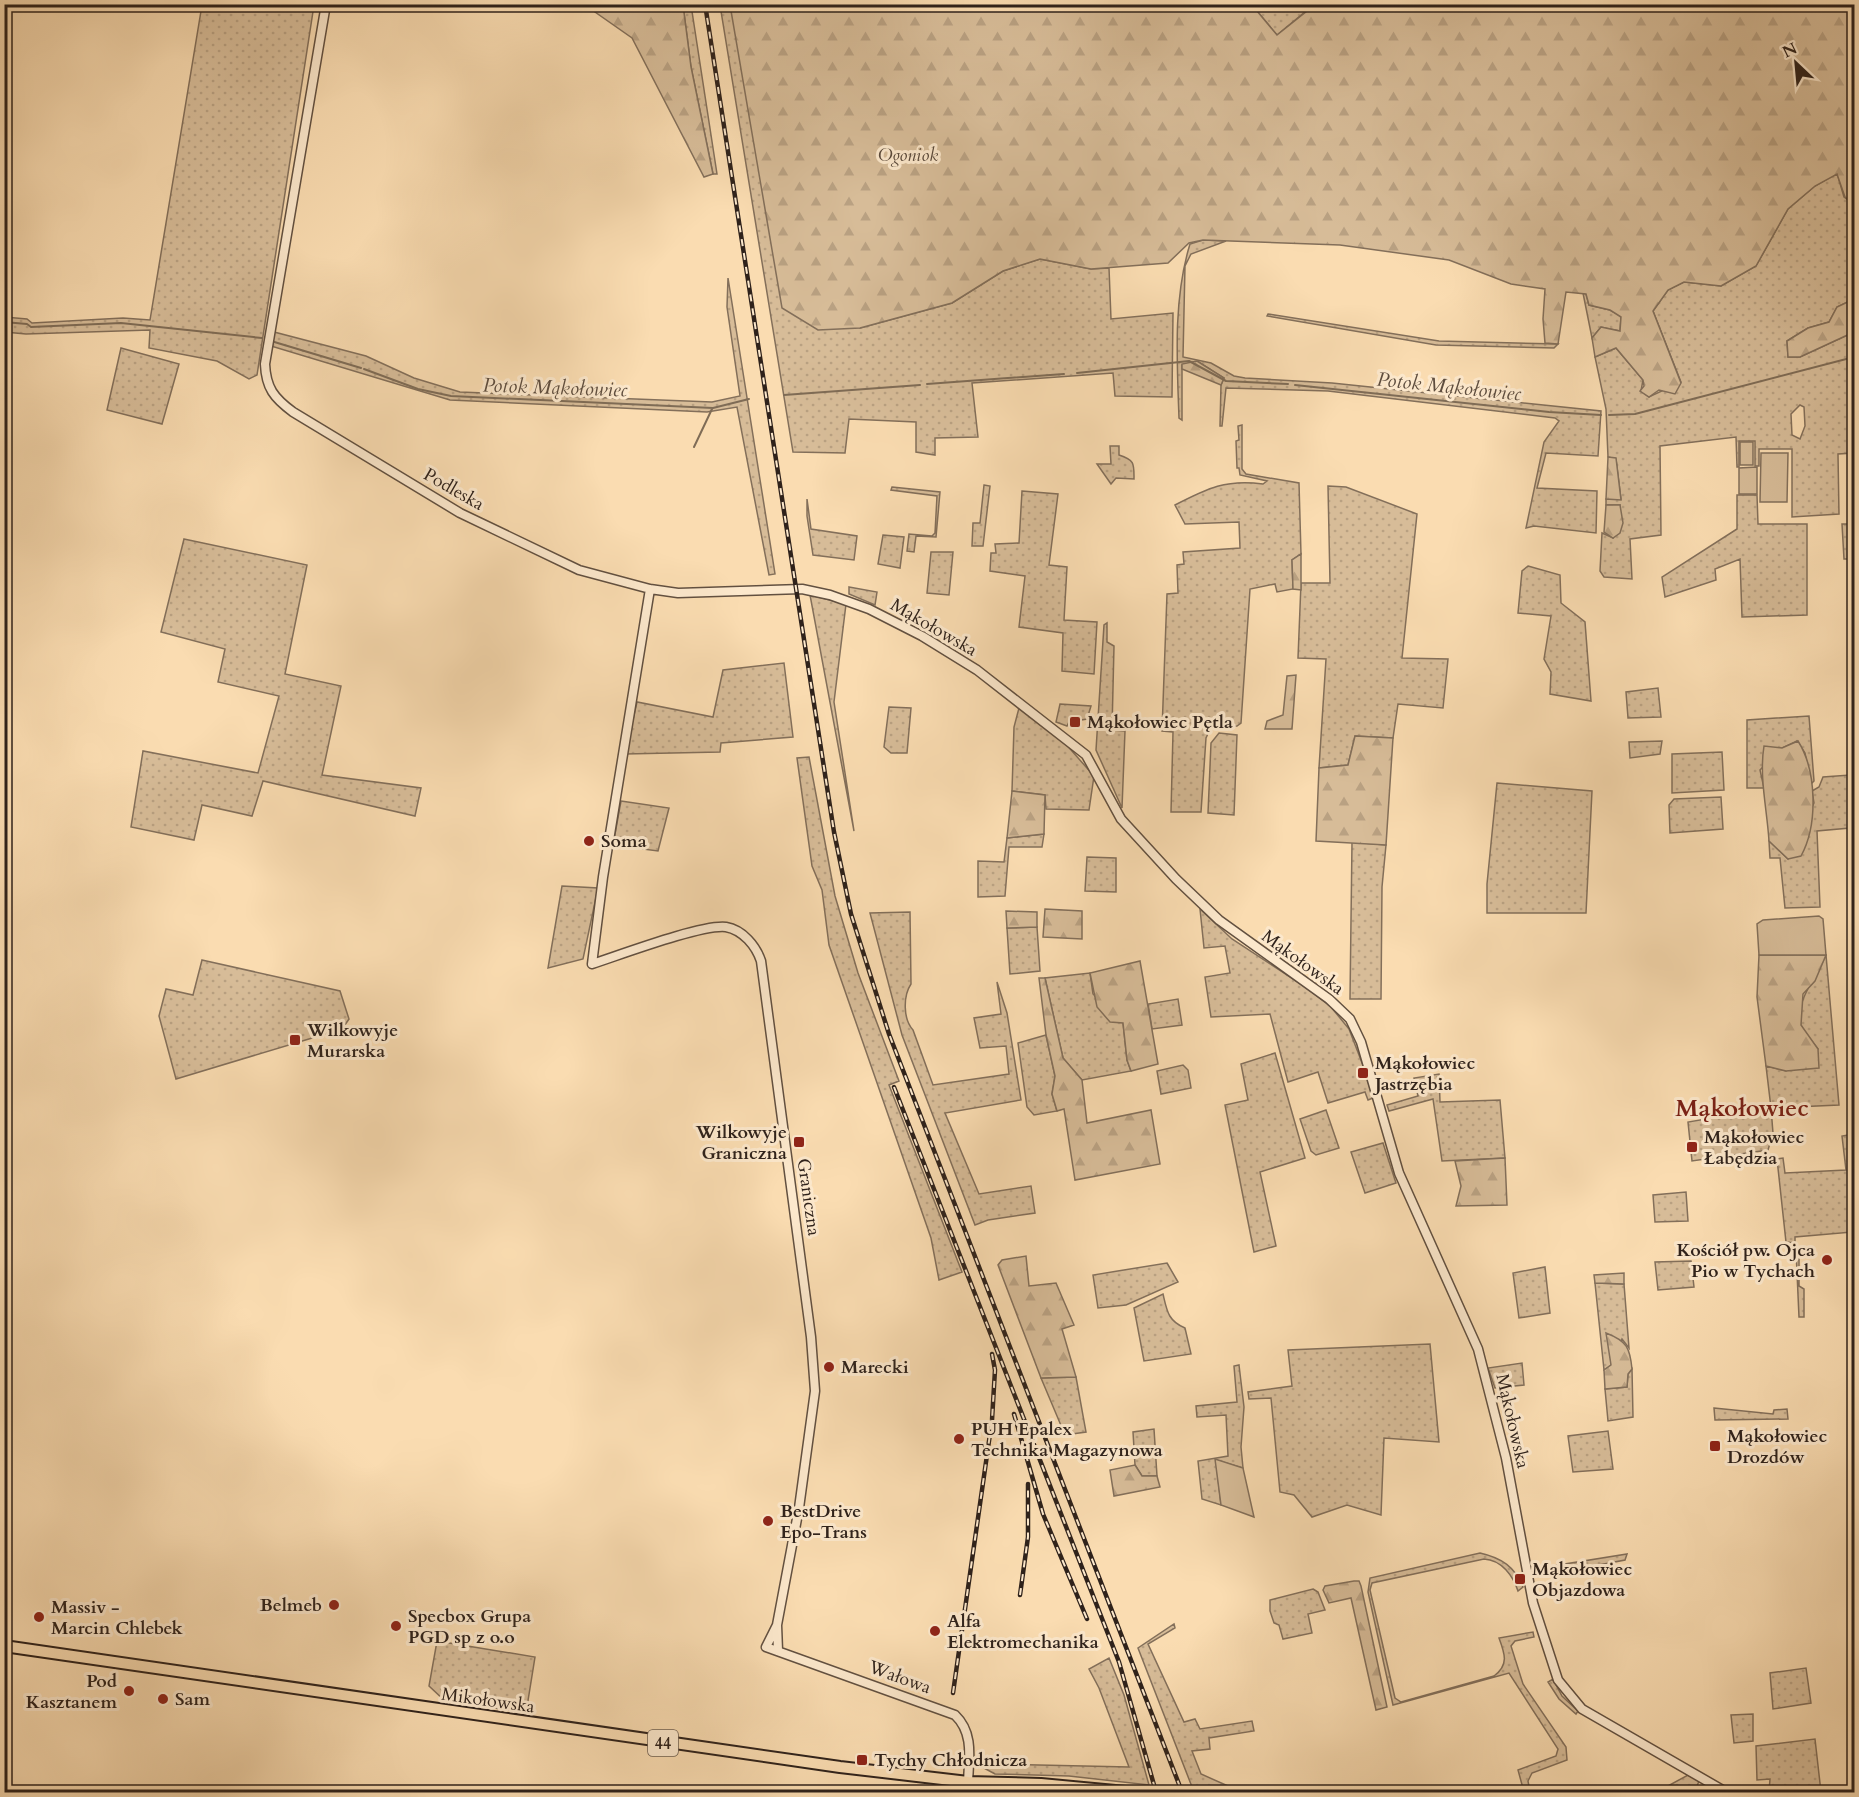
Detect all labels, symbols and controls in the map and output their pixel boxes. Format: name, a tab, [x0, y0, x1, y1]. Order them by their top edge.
north arrow	[1766, 33, 1826, 93]
text: N	[1779, 37, 1801, 63]
park label: Ogoniok	[878, 143, 938, 168]
water label: Potok Mąkołowiec	[1376, 366, 1523, 408]
water label: Potok Mąkołowiec	[482, 371, 628, 404]
street label: Podleska	[419, 462, 489, 517]
street label: Mąkołowska	[886, 592, 982, 663]
place label: Mąkołowiec Pętla	[1087, 710, 1233, 735]
marker: Mąkołowiec Pętla	[1068, 715, 1082, 729]
place label: Soma	[601, 829, 647, 854]
marker: Soma	[582, 834, 596, 848]
street label: Mąkołowska	[1256, 924, 1349, 1001]
place label: Wilkowyje Murarska	[306, 1018, 398, 1064]
marker: Wilkowyje Murarska	[288, 1033, 302, 1047]
place label: Mąkołowiec Jastrzębia	[1372, 1051, 1476, 1097]
marker: Mąkołowiec Jastrzębia	[1356, 1066, 1370, 1080]
district label: Mąkołowiec	[1675, 1092, 1809, 1125]
place label: Wilkowyje Graniczna	[695, 1120, 787, 1166]
place label: Mąkołowiec Łabędzia	[1704, 1125, 1805, 1171]
marker: Wilkowyje Graniczna	[792, 1135, 806, 1149]
marker: Mąkołowiec Łabędzia	[1685, 1140, 1699, 1154]
street label: Graniczna	[791, 1157, 826, 1238]
place label: Kościół pw. Ojca Pio w Tychach	[1677, 1238, 1815, 1284]
marker: Kościół pw. Ojca Pio w Tychach	[1820, 1253, 1834, 1267]
place label: Marecki	[841, 1355, 909, 1380]
marker: Marecki	[822, 1360, 836, 1374]
street label: Mąkołowska	[1489, 1371, 1536, 1471]
place label: PUH Epalex Technika Magazynowa	[971, 1417, 1163, 1463]
place label: Mąkołowiec Drozdów	[1727, 1424, 1828, 1470]
marker: PUH Epalex Technika Magazynowa	[952, 1432, 966, 1446]
marker: Mąkołowiec Drozdów	[1708, 1439, 1722, 1453]
place label: BestDrive Epo-Trans	[780, 1499, 867, 1545]
marker: BestDrive Epo-Trans	[761, 1514, 775, 1528]
place label: Mąkołowiec Objazdowa	[1532, 1557, 1633, 1603]
marker: Mąkołowiec Objazdowa	[1513, 1572, 1527, 1586]
place label: Belmeb	[260, 1593, 322, 1618]
place label: Massiv - Marcin Chlebek	[51, 1595, 183, 1641]
marker: Belmeb	[327, 1598, 341, 1612]
place label: Specbox Grupa PGD sp z o.o	[408, 1604, 531, 1650]
place label: Alfa Elektromechanika	[947, 1609, 1099, 1655]
marker: Massiv - Marcin Chlebek	[32, 1610, 46, 1624]
marker: Specbox Grupa PGD sp z o.o	[389, 1619, 403, 1633]
marker: Alfa Elektromechanika	[928, 1624, 942, 1638]
street label: Wałowa	[864, 1654, 935, 1700]
place label: Pod Kasztanem	[26, 1669, 118, 1715]
street label: Mikołowska	[440, 1682, 536, 1719]
marker: Pod Kasztanem	[122, 1684, 136, 1698]
place label: Sam	[175, 1687, 210, 1712]
marker: Sam	[156, 1692, 170, 1706]
road number: 44	[648, 1730, 678, 1756]
place label: Tychy Chłodnicza	[874, 1748, 1027, 1773]
marker: Tychy Chłodnicza	[855, 1753, 869, 1767]

